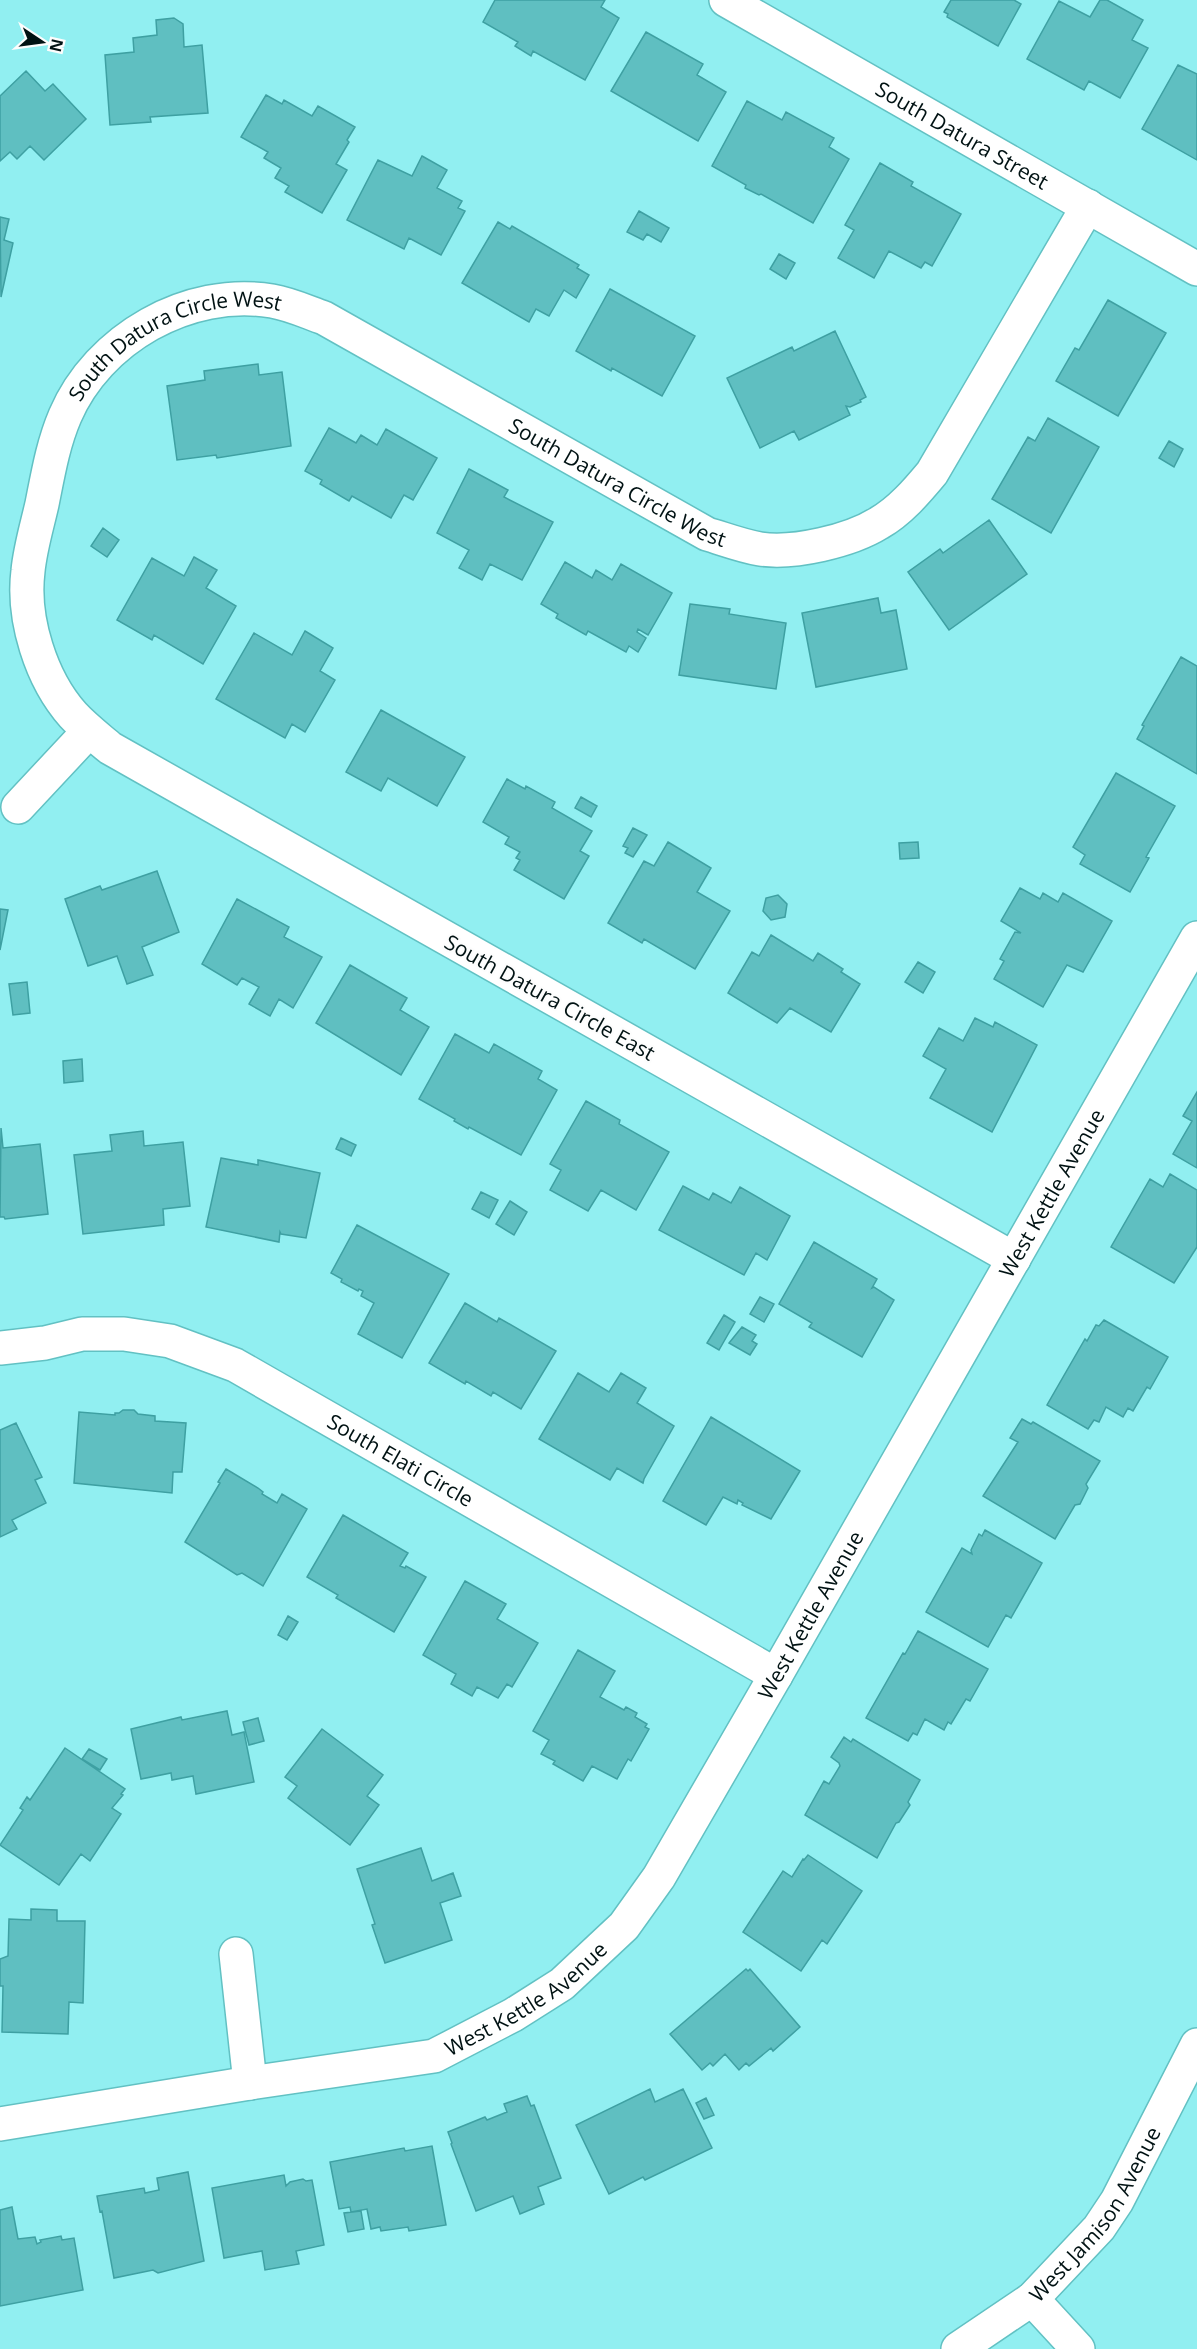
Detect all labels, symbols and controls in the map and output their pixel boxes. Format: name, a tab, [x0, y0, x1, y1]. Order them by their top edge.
north arrow	[12, 12, 72, 72]
text: N	[44, 37, 69, 54]
street label: South Datura Street	[871, 74, 1054, 195]
street label: South Datura Circle West	[62, 285, 285, 406]
street label: South Datura Circle West	[504, 411, 730, 553]
street label: South Datura Circle East	[440, 927, 660, 1067]
street label: West Kettle Avenue	[992, 1104, 1111, 1282]
street label: South Elati Circle	[322, 1407, 479, 1513]
street label: West Kettle Avenue	[751, 1526, 869, 1704]
street label: West Kettle Avenue	[440, 1935, 613, 2062]
street label: West Jamison Avenue	[1023, 2122, 1167, 2308]

